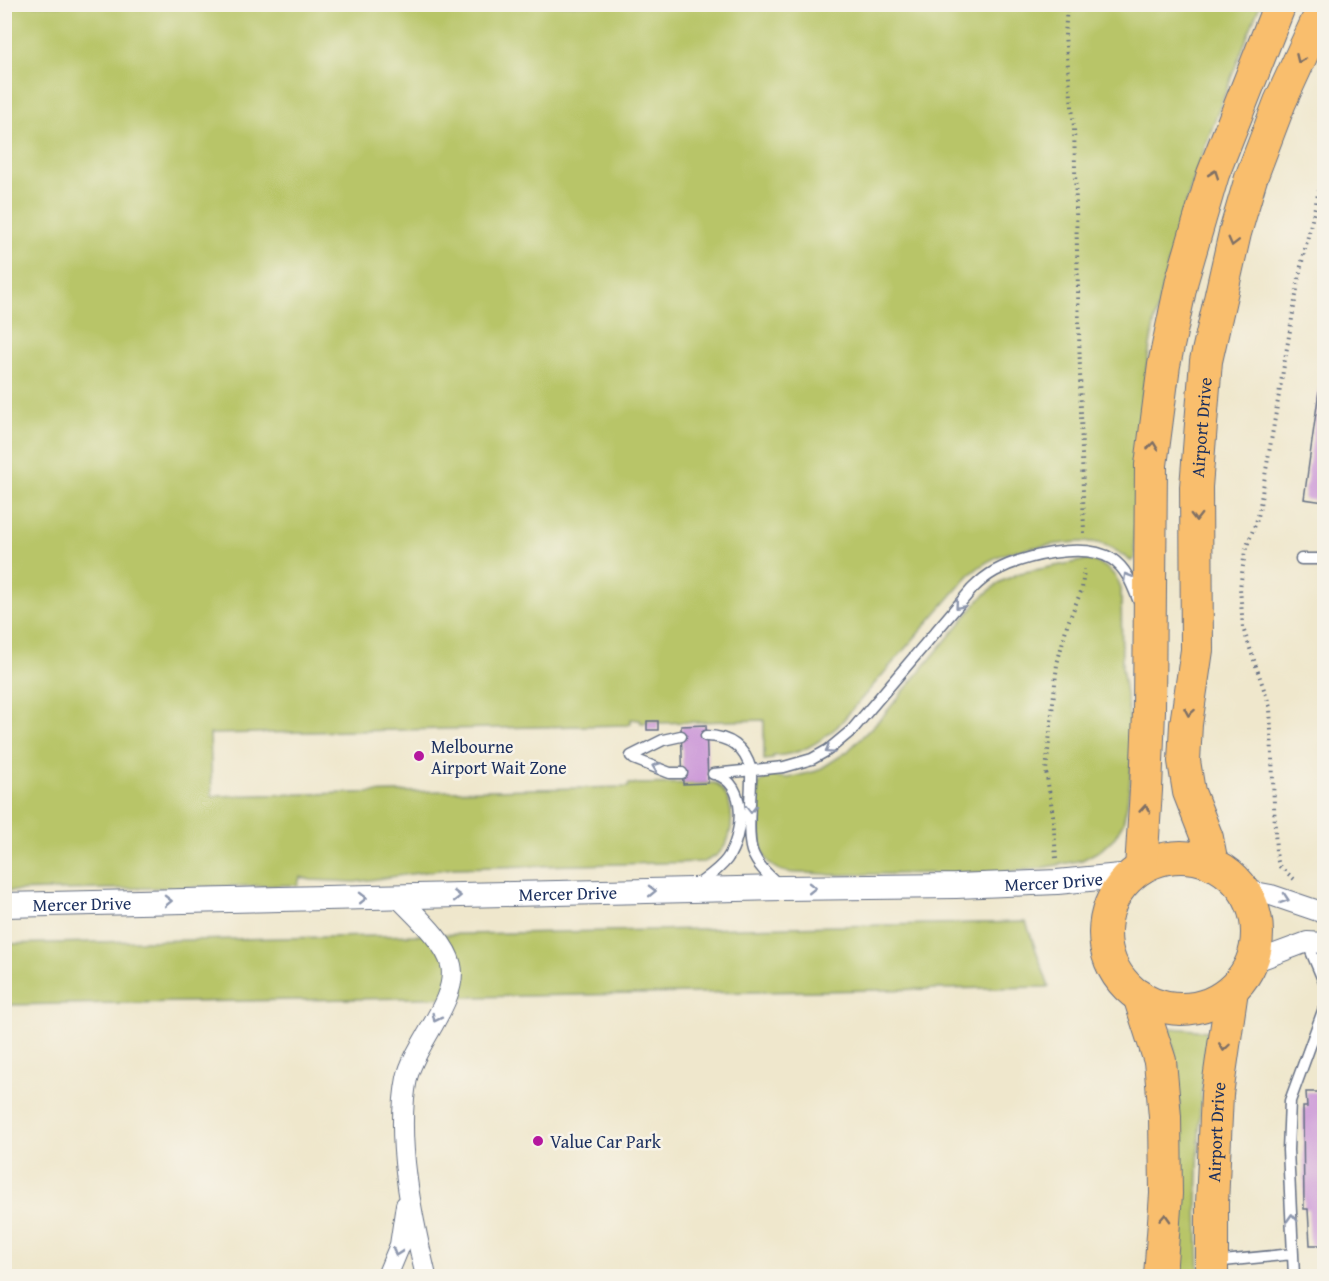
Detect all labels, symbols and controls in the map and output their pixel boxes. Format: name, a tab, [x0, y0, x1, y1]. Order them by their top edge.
one-way arrow	[1295, 52, 1307, 63]
one-way arrow	[1206, 169, 1219, 180]
one-way arrow	[1227, 236, 1240, 246]
street label: Airport Drive	[1183, 376, 1218, 478]
one-way arrow	[1147, 441, 1159, 451]
one-way arrow	[1190, 513, 1202, 522]
one-way arrow	[1122, 573, 1134, 583]
one-way arrow	[955, 598, 966, 609]
one-way arrow	[1183, 707, 1195, 716]
place label: Melbourne Airport Wait Zone	[431, 733, 567, 781]
one-way arrow	[824, 743, 835, 754]
marker: Melbourne Airport Wait Zone	[412, 749, 426, 763]
one-way arrow	[651, 762, 661, 775]
one-way arrow	[745, 804, 757, 813]
one-way arrow	[1138, 805, 1151, 814]
street label: Mercer Drive	[1004, 864, 1104, 898]
street label: Mercer Drive	[518, 878, 617, 907]
one-way arrow	[807, 882, 816, 894]
one-way arrow	[647, 885, 656, 897]
street label: Mercer Drive	[32, 889, 132, 918]
one-way arrow	[452, 889, 461, 902]
one-way arrow	[358, 891, 367, 904]
one-way arrow	[1279, 892, 1290, 905]
one-way arrow	[163, 895, 172, 908]
one-way arrow	[432, 1012, 443, 1023]
one-way arrow	[1218, 1043, 1230, 1052]
street label: Airport Drive	[1200, 1080, 1232, 1183]
place label: Value Car Park	[550, 1128, 662, 1155]
marker: Value Car Park	[531, 1134, 545, 1148]
one-way arrow	[1158, 1214, 1171, 1223]
one-way arrow	[1285, 1214, 1298, 1223]
one-way arrow	[392, 1246, 405, 1257]

